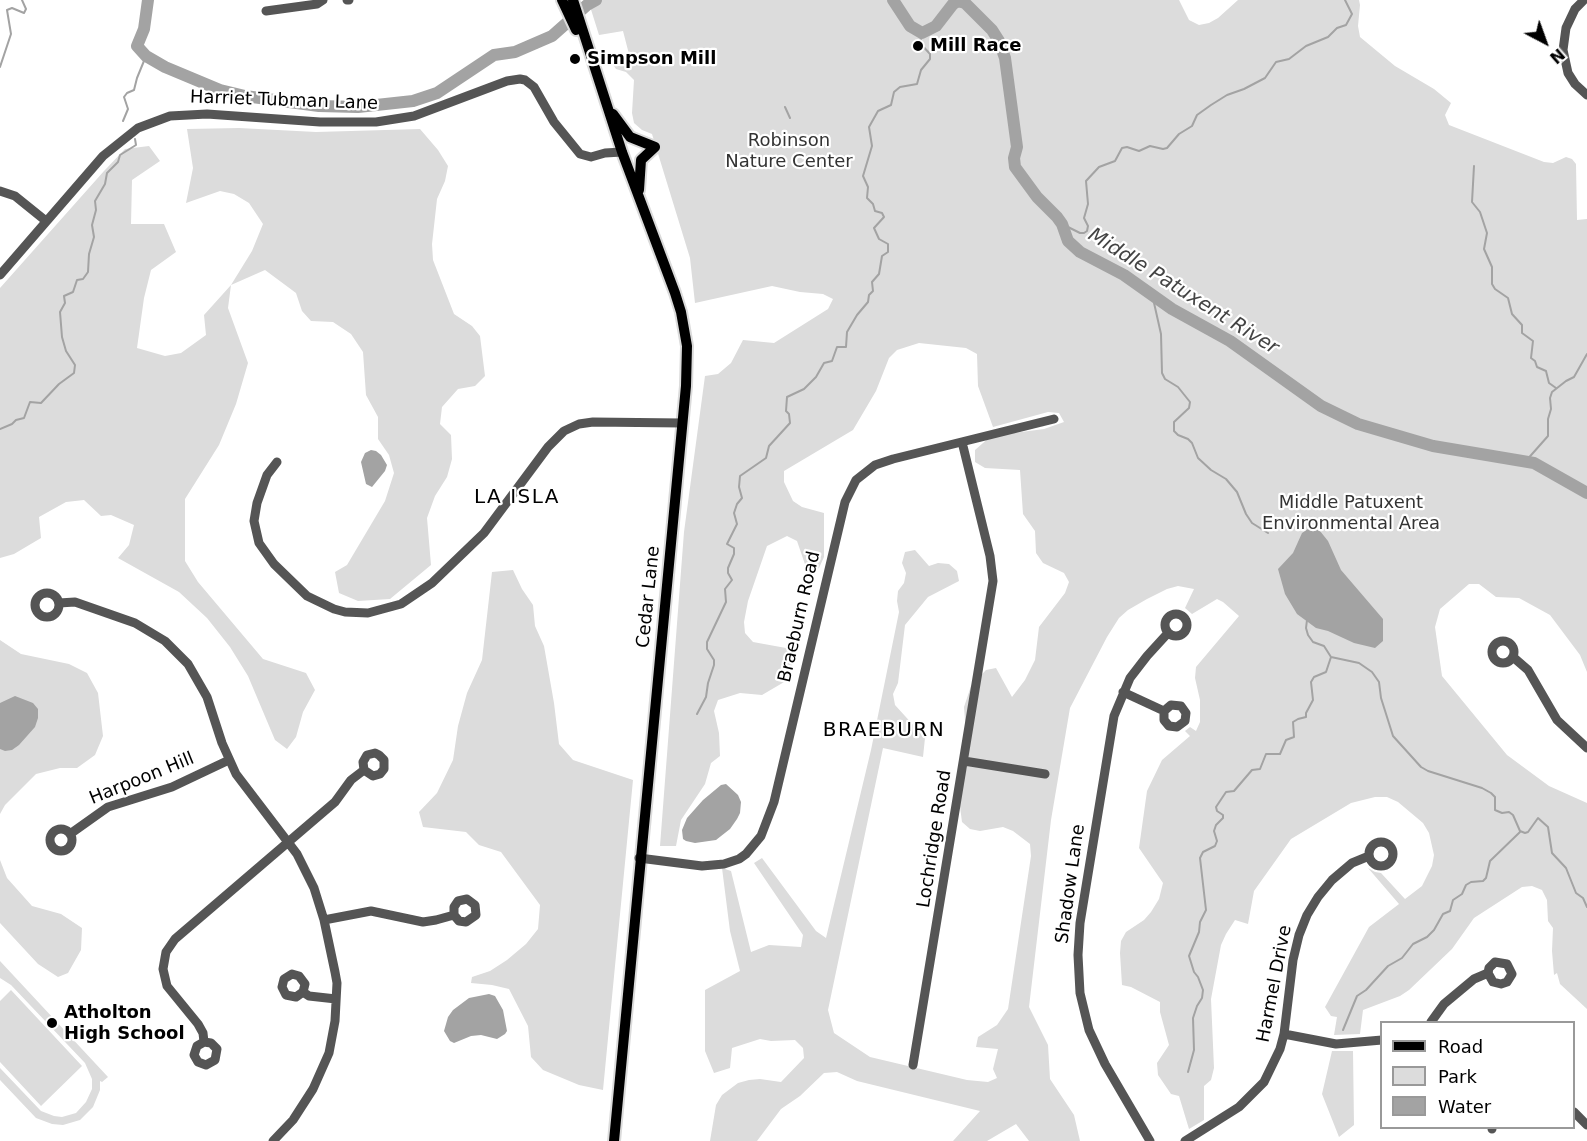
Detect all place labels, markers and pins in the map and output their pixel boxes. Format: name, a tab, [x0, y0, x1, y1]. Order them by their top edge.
place label: Mill Race	[930, 35, 1022, 57]
marker: Mill Race	[911, 39, 925, 53]
place label: Simpson Mill	[587, 48, 716, 70]
marker: Simpson Mill	[568, 52, 582, 66]
place label: Atholton High School	[64, 1002, 185, 1044]
marker: Atholton High School	[45, 1016, 59, 1030]

